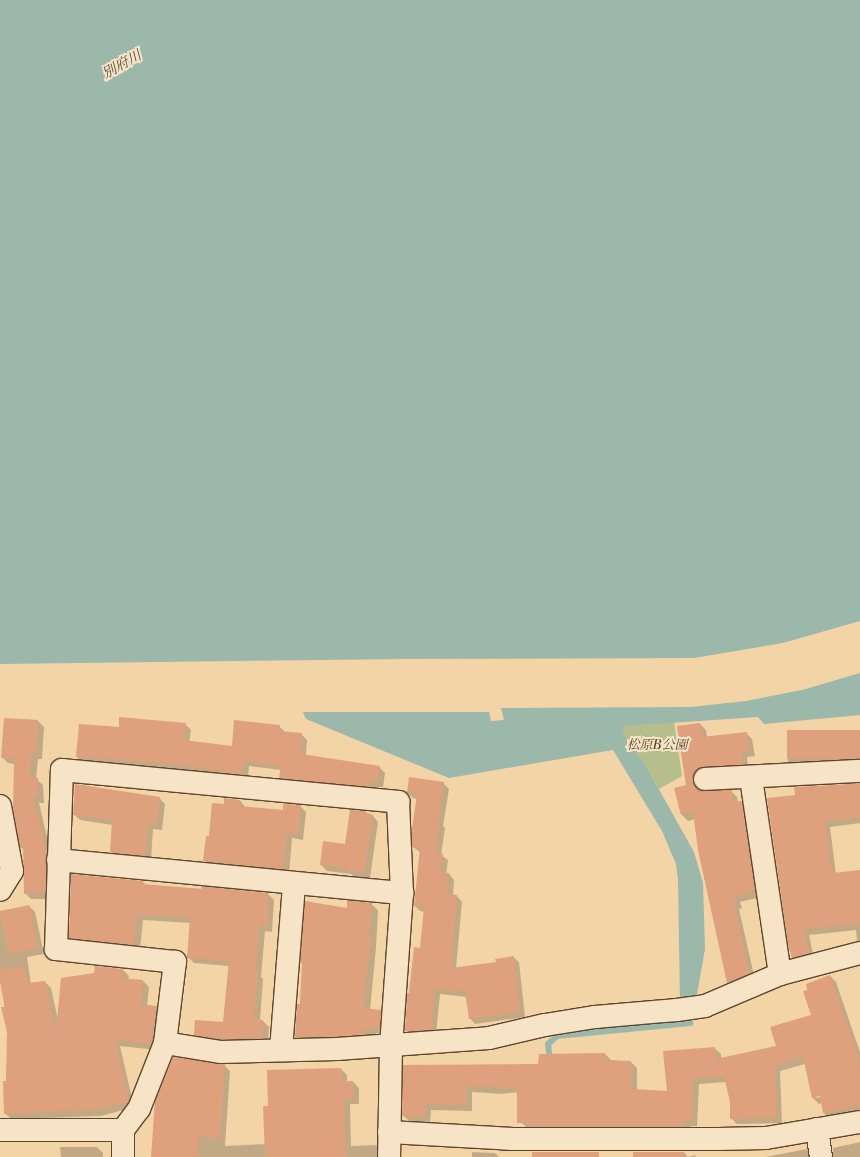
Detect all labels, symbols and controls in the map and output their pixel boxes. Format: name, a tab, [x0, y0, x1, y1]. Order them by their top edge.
water label: 別府川	[100, 47, 144, 83]
park label: 松原B公園	[627, 737, 687, 753]

